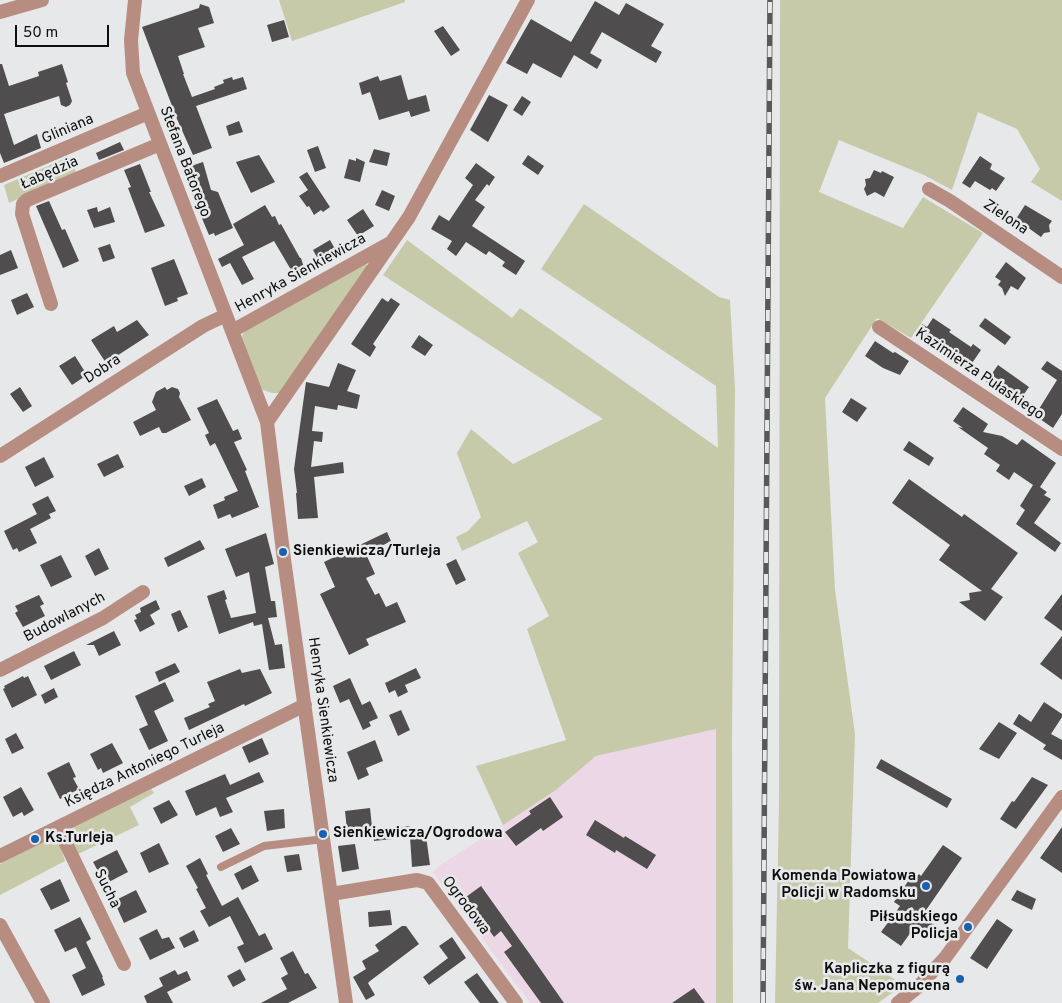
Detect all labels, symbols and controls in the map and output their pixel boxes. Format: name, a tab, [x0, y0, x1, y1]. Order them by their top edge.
scale bar	[18, 15, 111, 47]
text: 50 m	[23, 24, 58, 43]
street label: Stefana Batorego	[155, 104, 213, 220]
street label: Gliniana	[39, 111, 97, 149]
street label: Łabędzia	[18, 153, 82, 195]
street label: Zielona	[979, 196, 1031, 240]
street label: Henryka Sienkiewicza	[232, 231, 370, 317]
street label: Kazimierza Pułaskiego	[911, 325, 1047, 425]
street label: Dobra	[81, 351, 125, 389]
place label: Sienkiewicza/Turleja	[293, 543, 441, 561]
marker: Sienkiewicza/Turleja	[277, 546, 289, 558]
street label: Budowlanych	[21, 589, 109, 647]
street label: Henryka Sienkiewicza	[303, 636, 341, 784]
street label: Księdza Antoniego Turleja	[62, 719, 228, 813]
place label: Sienkiewicza/Ogrodowa	[333, 825, 503, 843]
marker: Sienkiewicza/Ogrodowa	[317, 828, 329, 840]
place label: Ks.Turleja	[45, 830, 114, 848]
marker: Ks.Turleja	[29, 833, 41, 845]
street label: Sucha	[89, 867, 123, 911]
place label: Komenda Powiatowa Policji w Radomsku	[771, 868, 916, 903]
street label: Ogrodowa	[437, 873, 493, 939]
marker: Komenda Powiatowa Policji w Radomsku	[920, 880, 932, 892]
place label: Piłsudskiego Policja	[870, 909, 958, 944]
marker: Piłsudskiego Policja	[962, 921, 974, 933]
place label: Kapliczka z figurą św. Jana Nepomucena	[794, 961, 950, 996]
marker: Kapliczka z figurą św. Jana Nepomucena	[954, 973, 966, 985]

